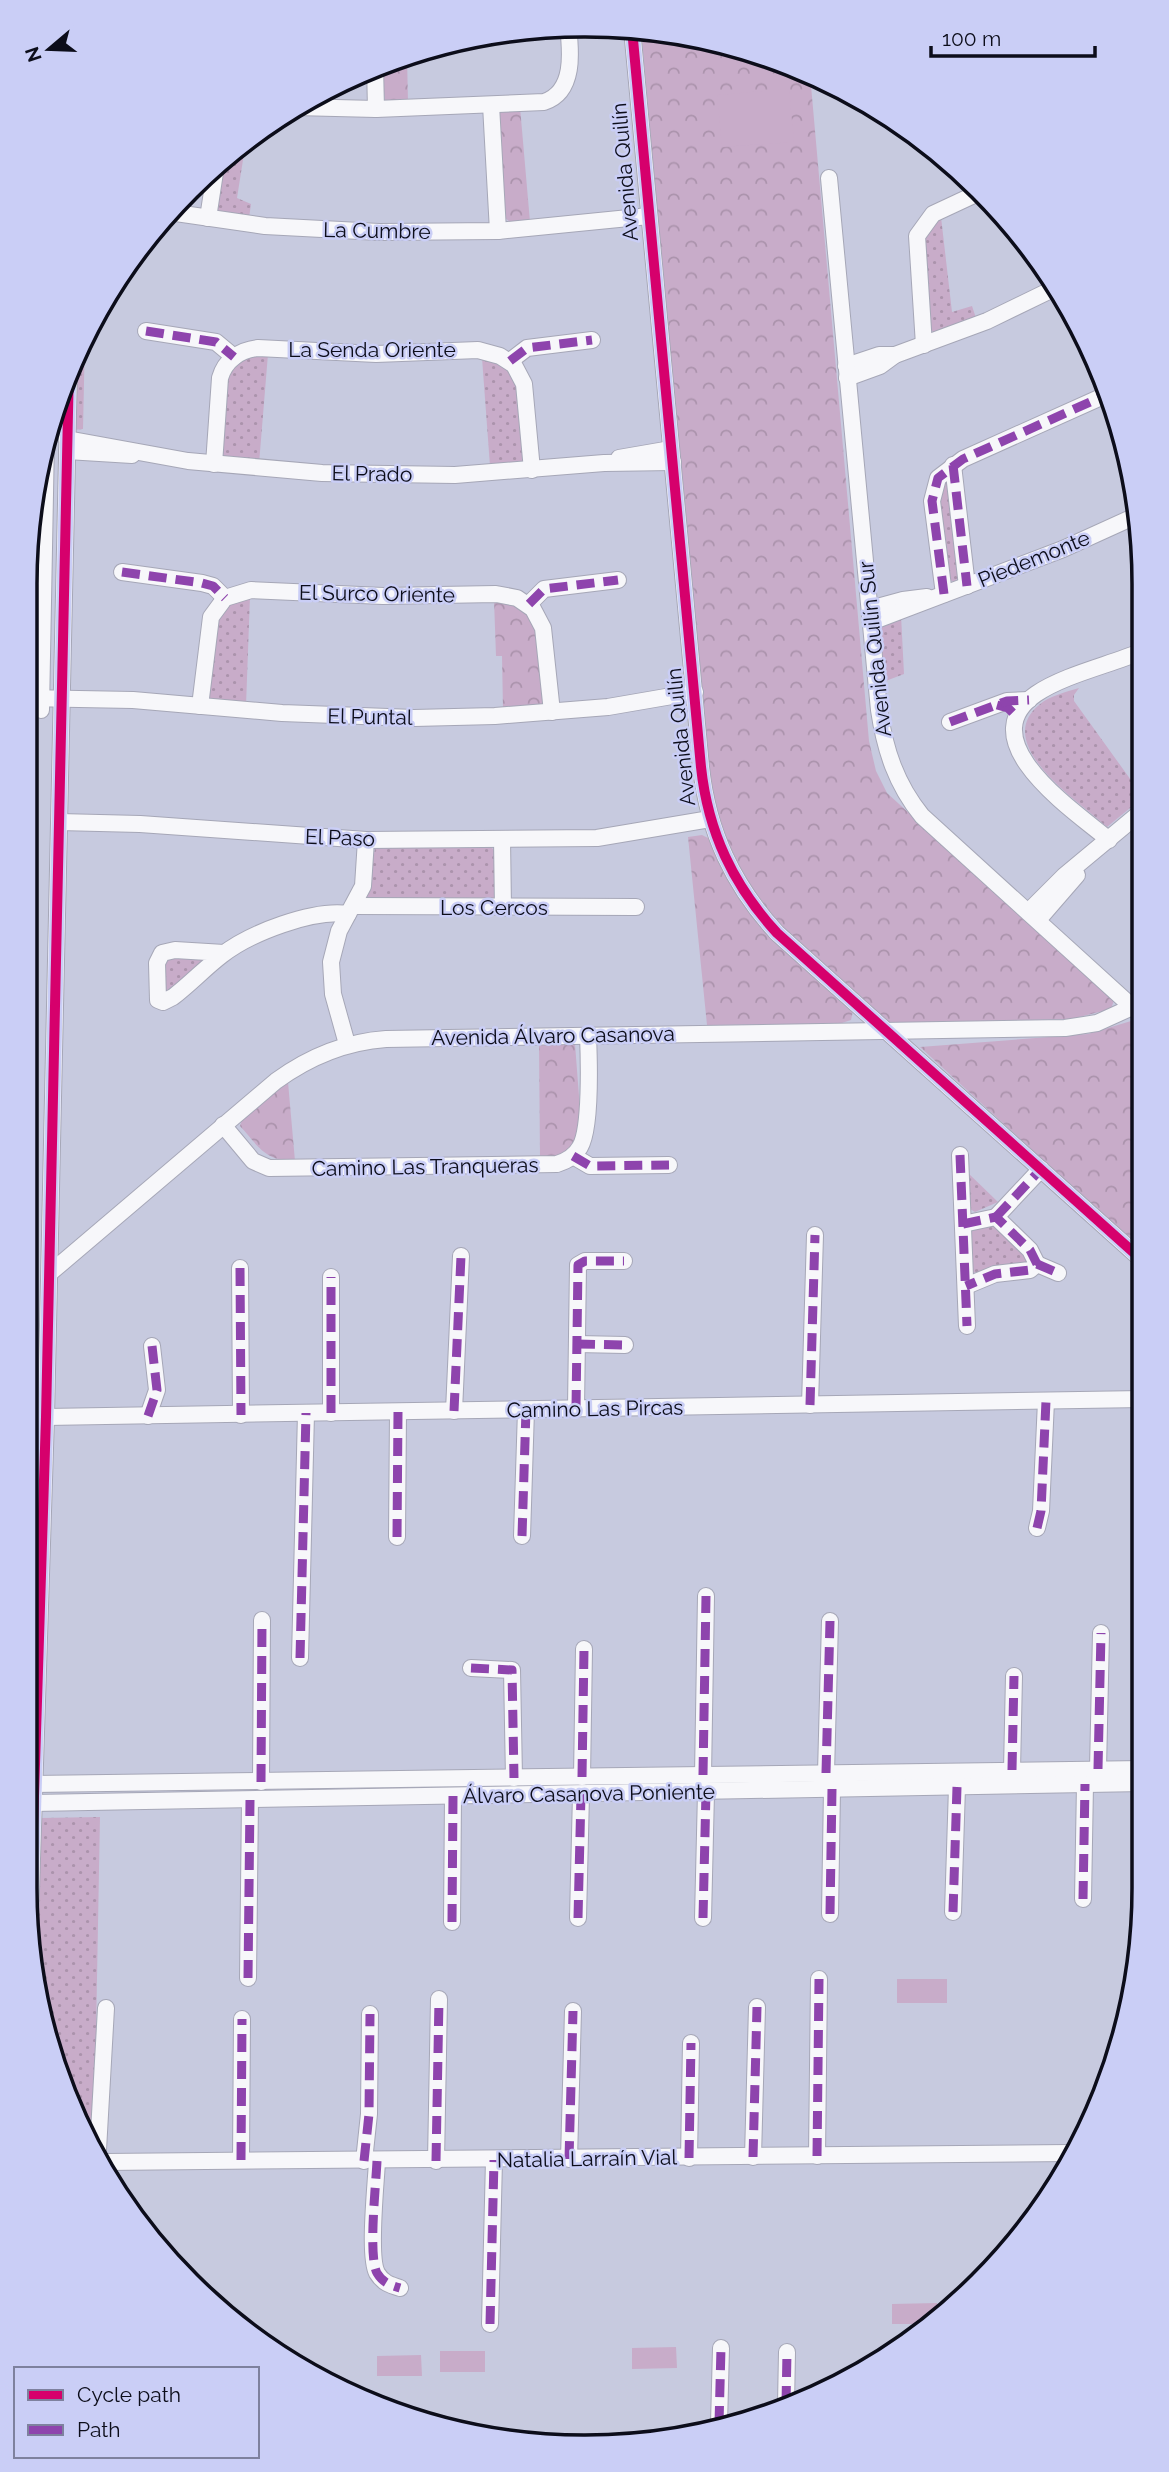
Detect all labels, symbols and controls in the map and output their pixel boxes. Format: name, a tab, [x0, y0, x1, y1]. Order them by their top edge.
north arrow	[14, 14, 84, 84]
scale bar	[931, 14, 1096, 58]
text: 100 m	[942, 26, 1001, 51]
text: N	[20, 44, 46, 65]
street label: Avenida Quilín	[606, 102, 643, 242]
street label: La Cumbre	[323, 217, 431, 244]
street label: La Senda Oriente	[288, 337, 456, 362]
street label: El Prado	[331, 460, 413, 487]
street label: Piedemonte	[974, 525, 1093, 592]
street label: Avenida Quilín Sur	[853, 559, 896, 738]
street label: El Surco Oriente	[299, 580, 455, 607]
street label: Avenida Quilín	[661, 667, 700, 807]
street label: El Puntal	[327, 703, 413, 730]
street label: El Paso	[304, 824, 376, 851]
street label: Los Cercos	[440, 895, 548, 920]
street label: Avenida Álvaro Casanova	[431, 1021, 675, 1050]
street label: Camino Las Tranqueras	[311, 1152, 539, 1181]
street label: Camino Las Pircas	[506, 1394, 684, 1423]
street label: Álvaro Casanova Poniente	[463, 1779, 715, 1808]
street label: Natalia Larraín Vial	[497, 2144, 678, 2173]
legend	[14, 2367, 259, 2458]
text: Cycle path	[77, 2382, 181, 2407]
text: Path	[77, 2417, 121, 2442]

